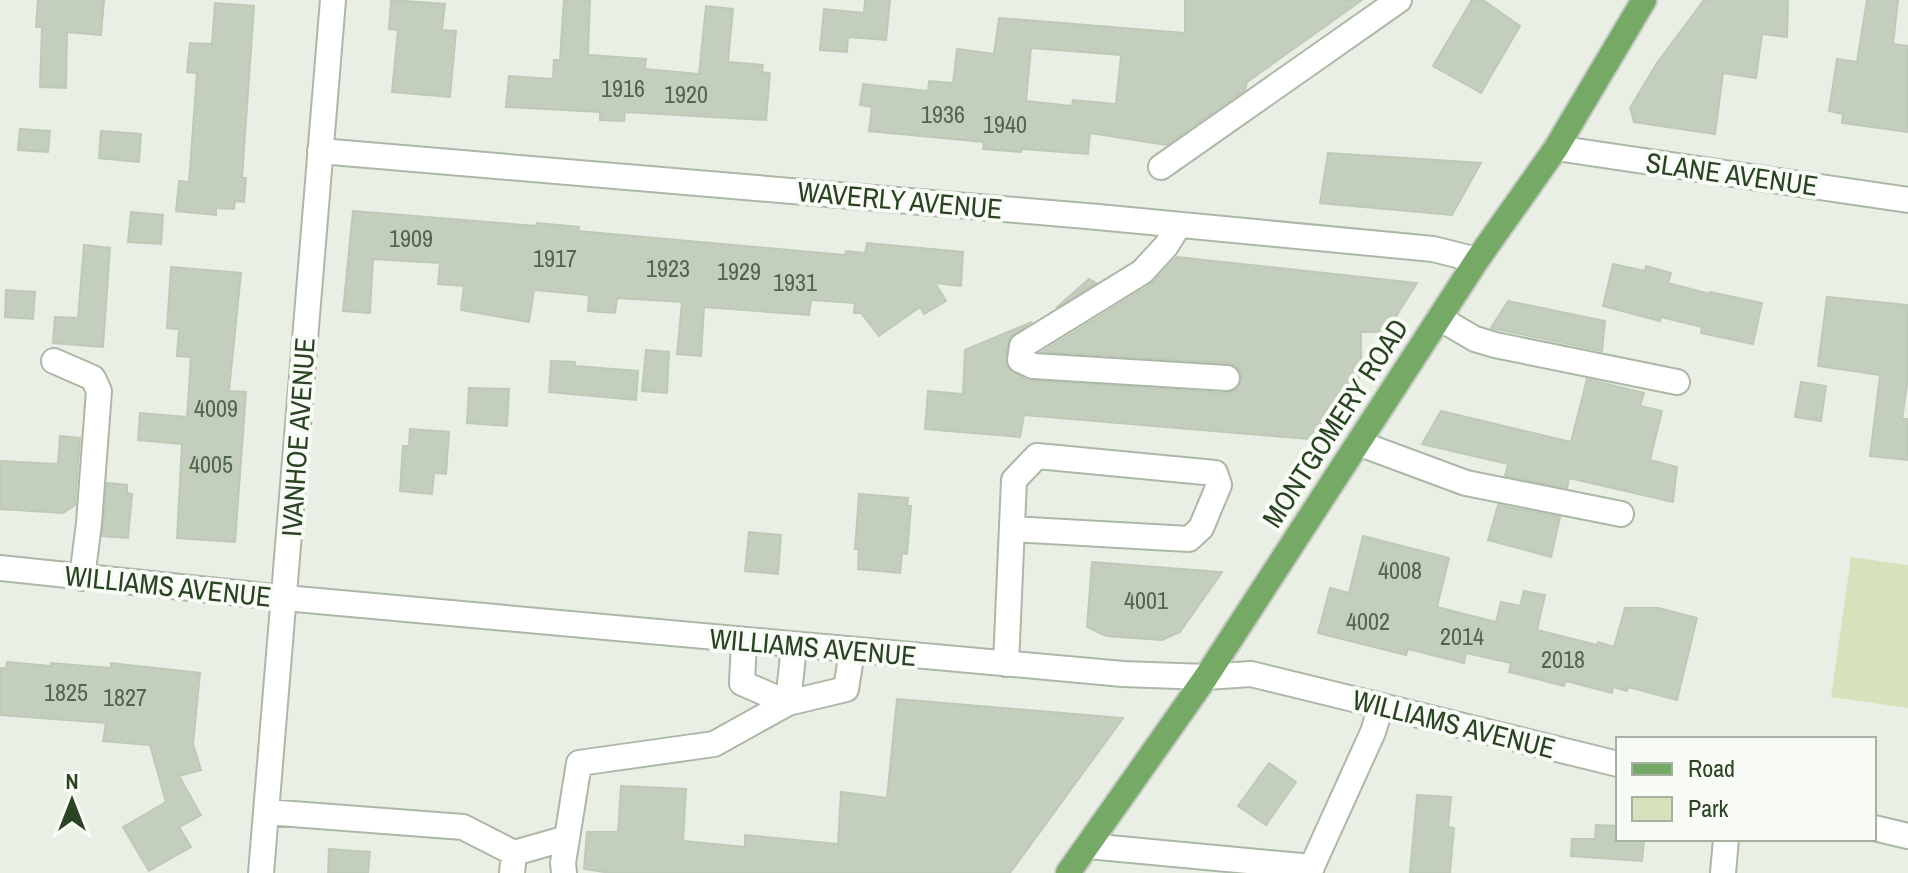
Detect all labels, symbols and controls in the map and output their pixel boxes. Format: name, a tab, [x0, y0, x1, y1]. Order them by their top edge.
house number: 1916	[601, 72, 645, 104]
house number: 1920	[664, 78, 708, 110]
house number: 1936	[921, 98, 965, 130]
house number: 1940	[983, 108, 1027, 140]
street label: SLANE AVENUE	[1644, 143, 1820, 205]
street label: WAVERLY AVENUE	[796, 172, 1004, 228]
house number: 1909	[389, 222, 433, 254]
house number: 1917	[533, 242, 577, 274]
house number: 1923	[646, 252, 690, 284]
house number: 1929	[717, 255, 761, 287]
house number: 1931	[773, 266, 817, 298]
street label: MONTGOMERY ROAD	[1253, 311, 1417, 535]
street label: IVANHOE AVENUE	[272, 336, 324, 538]
house number: 4009	[194, 392, 238, 424]
house number: 4005	[189, 448, 233, 480]
house number: 4008	[1378, 554, 1422, 586]
street label: WILLIAMS AVENUE	[63, 556, 273, 616]
house number: 4001	[1124, 584, 1168, 616]
house number: 4002	[1346, 605, 1390, 637]
street label: WILLIAMS AVENUE	[708, 619, 918, 675]
house number: 2014	[1440, 620, 1484, 652]
house number: 2018	[1541, 643, 1585, 675]
house number: 1825	[44, 676, 88, 708]
street label: WILLIAMS AVENUE	[1349, 680, 1559, 768]
house number: 1827	[103, 681, 147, 713]
legend	[1616, 737, 1876, 841]
text: Road	[1688, 752, 1735, 784]
north arrow	[32, 761, 112, 841]
text: N	[65, 766, 79, 796]
text: Park	[1688, 792, 1729, 824]

